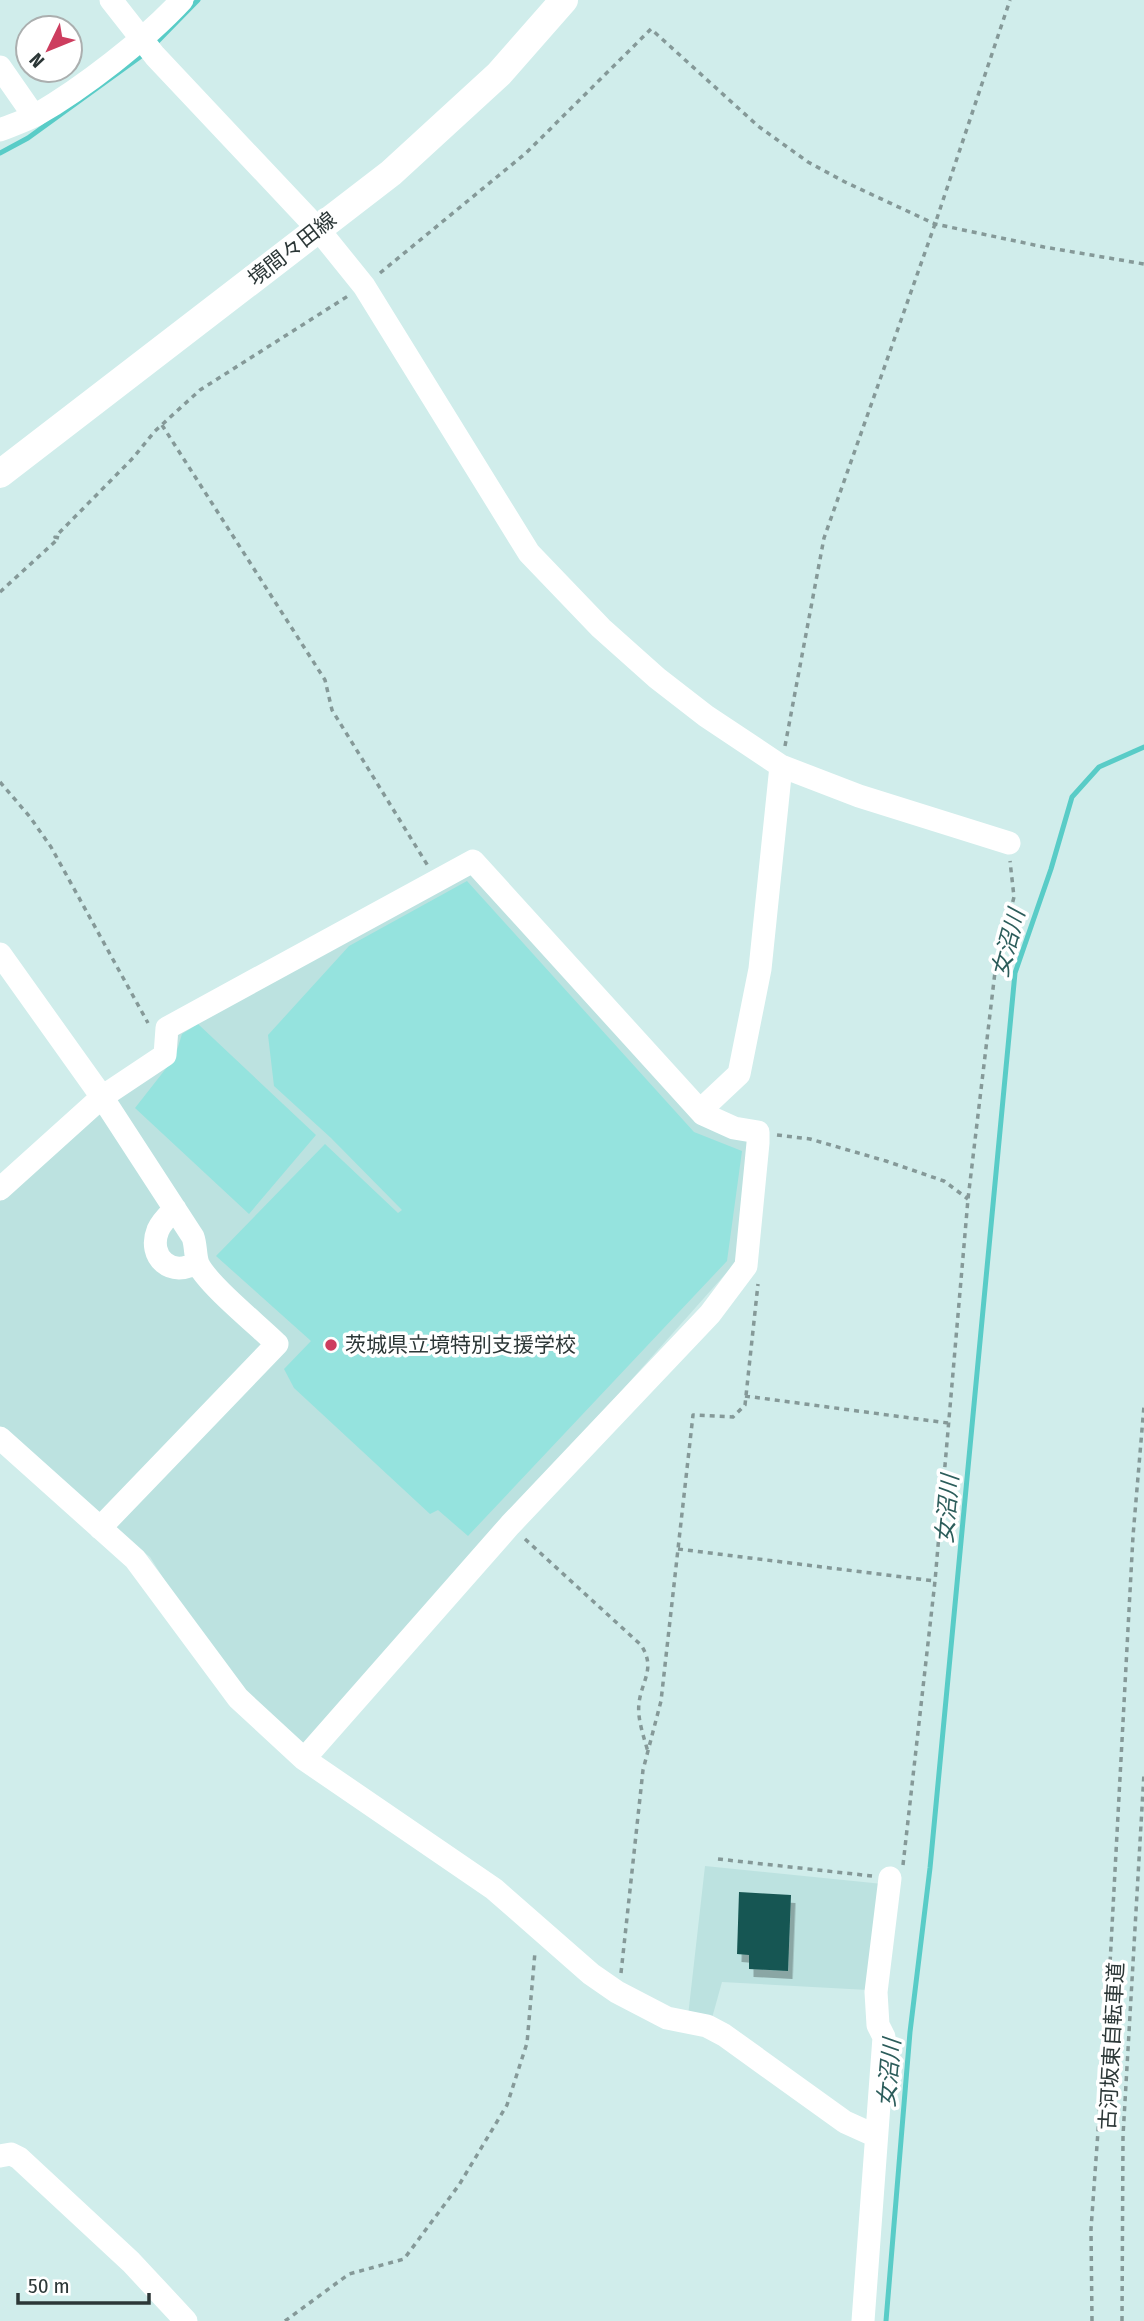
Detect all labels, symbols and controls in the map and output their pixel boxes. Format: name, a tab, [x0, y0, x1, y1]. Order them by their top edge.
north arrow	[14, 14, 84, 84]
text: N	[25, 48, 49, 72]
street label: 境間々田線	[243, 206, 341, 292]
water label: 女沼川	[986, 903, 1031, 980]
place label: 茨城県立境特別支援学校	[345, 1332, 576, 1358]
marker: 茨城県立境特別支援学校	[323, 1337, 339, 1353]
water label: 女沼川	[930, 1470, 964, 1545]
street label: 古河坂東自転車道	[1095, 1961, 1129, 2131]
water label: 女沼川	[872, 2034, 906, 2109]
scale bar	[18, 2262, 149, 2306]
text: 50 m	[28, 2273, 70, 2299]

